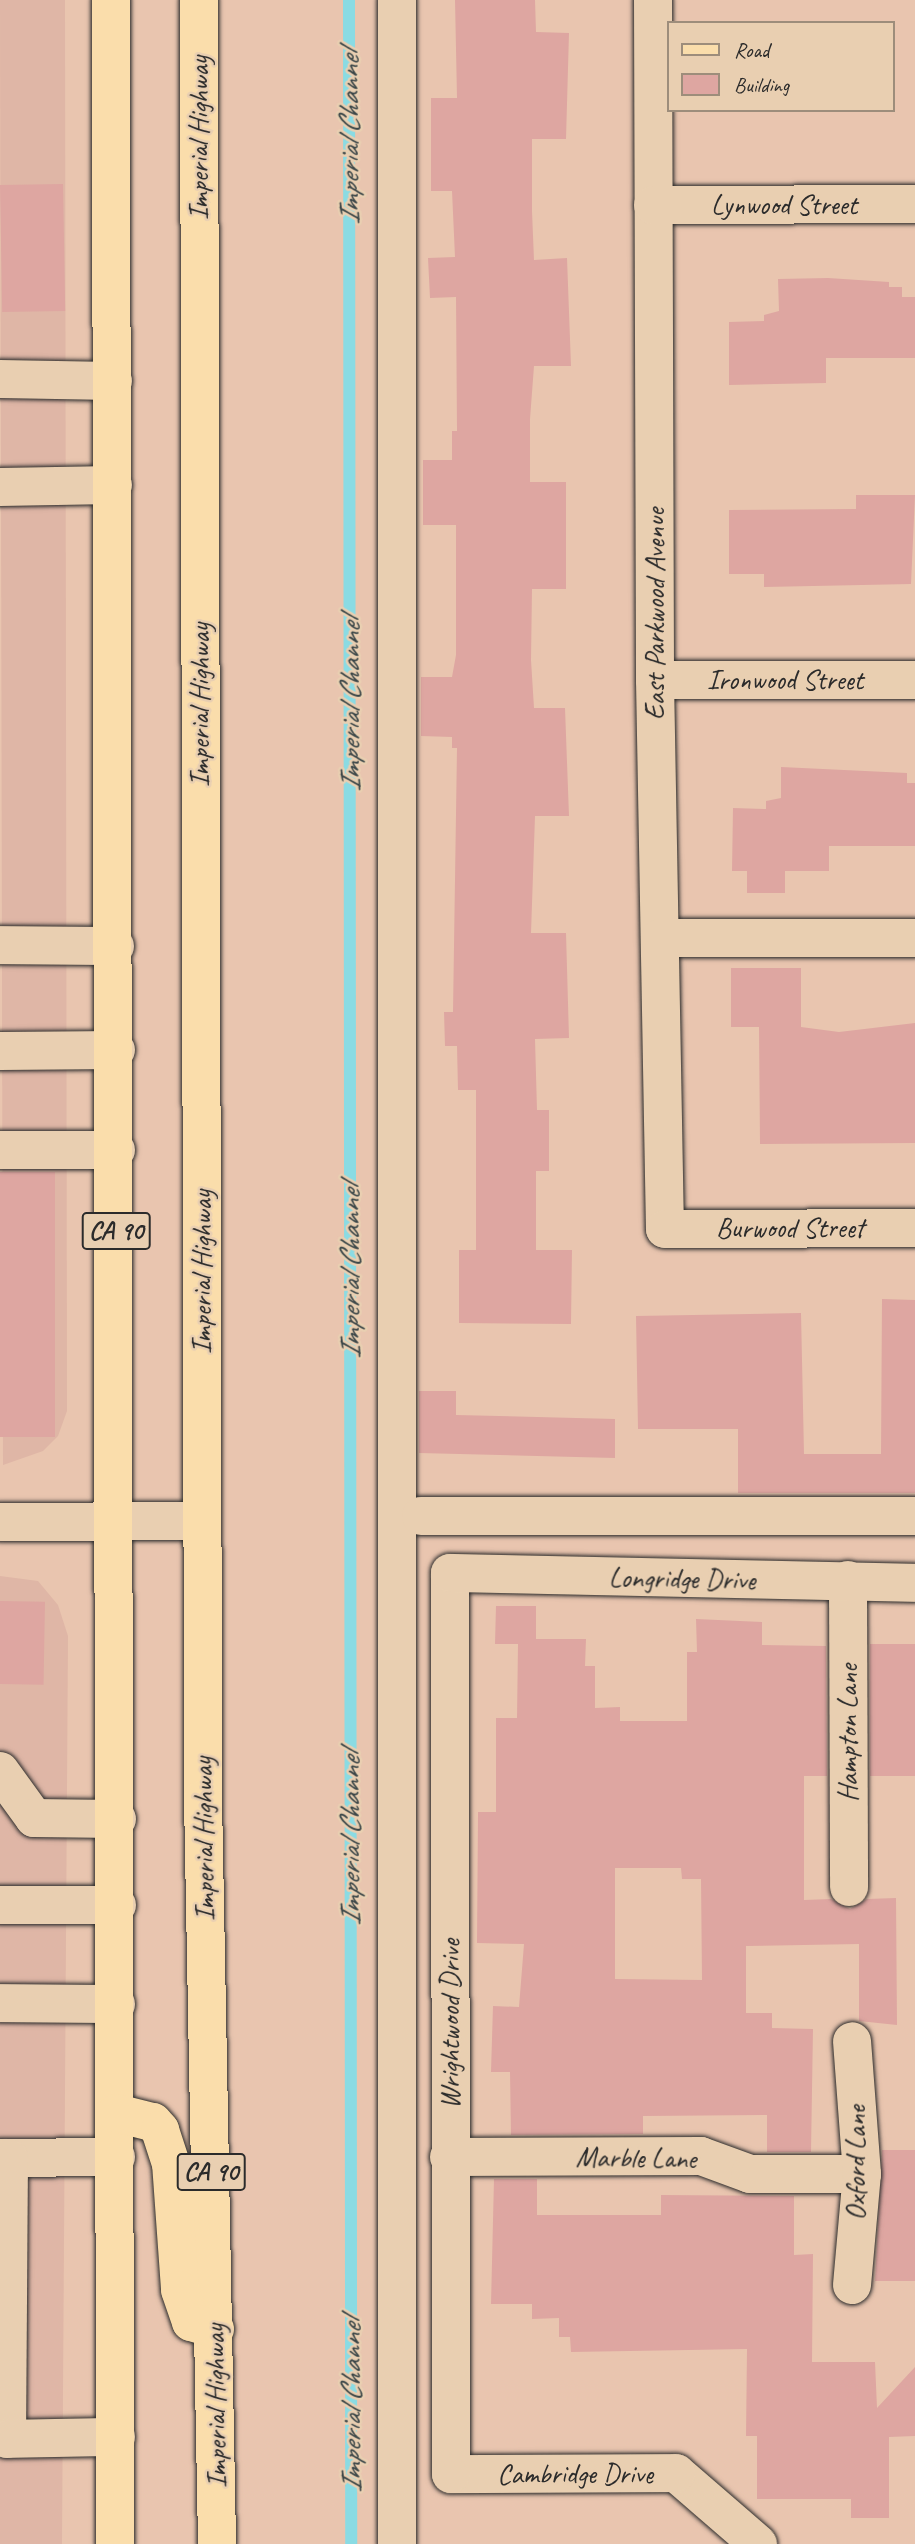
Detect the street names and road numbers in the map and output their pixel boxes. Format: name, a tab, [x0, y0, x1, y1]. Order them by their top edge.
street label: Imperial Highway	[182, 56, 216, 220]
street label: Lynwood Street	[711, 188, 857, 222]
street label: East Parkwood Avenue	[638, 507, 672, 721]
street label: Imperial Highway	[183, 623, 217, 787]
street label: Ironwood Street	[707, 663, 863, 697]
street label: Imperial Highway	[185, 1190, 219, 1354]
road number: CA 90	[81, 1208, 151, 1254]
street label: Burwood Street	[716, 1211, 864, 1245]
street label: Longridge Drive	[608, 1561, 756, 1597]
street label: Hampton Lane	[831, 1664, 865, 1802]
street label: Imperial Highway	[186, 1757, 222, 1921]
street label: Wrightwood Drive	[433, 1939, 467, 2109]
street label: Oxford Lane	[839, 2105, 873, 2221]
street label: Marble Lane	[575, 2140, 697, 2176]
road number: CA 90	[176, 2150, 246, 2194]
street label: Imperial Highway	[198, 2324, 234, 2488]
street label: Cambridge Drive	[497, 2457, 653, 2491]

